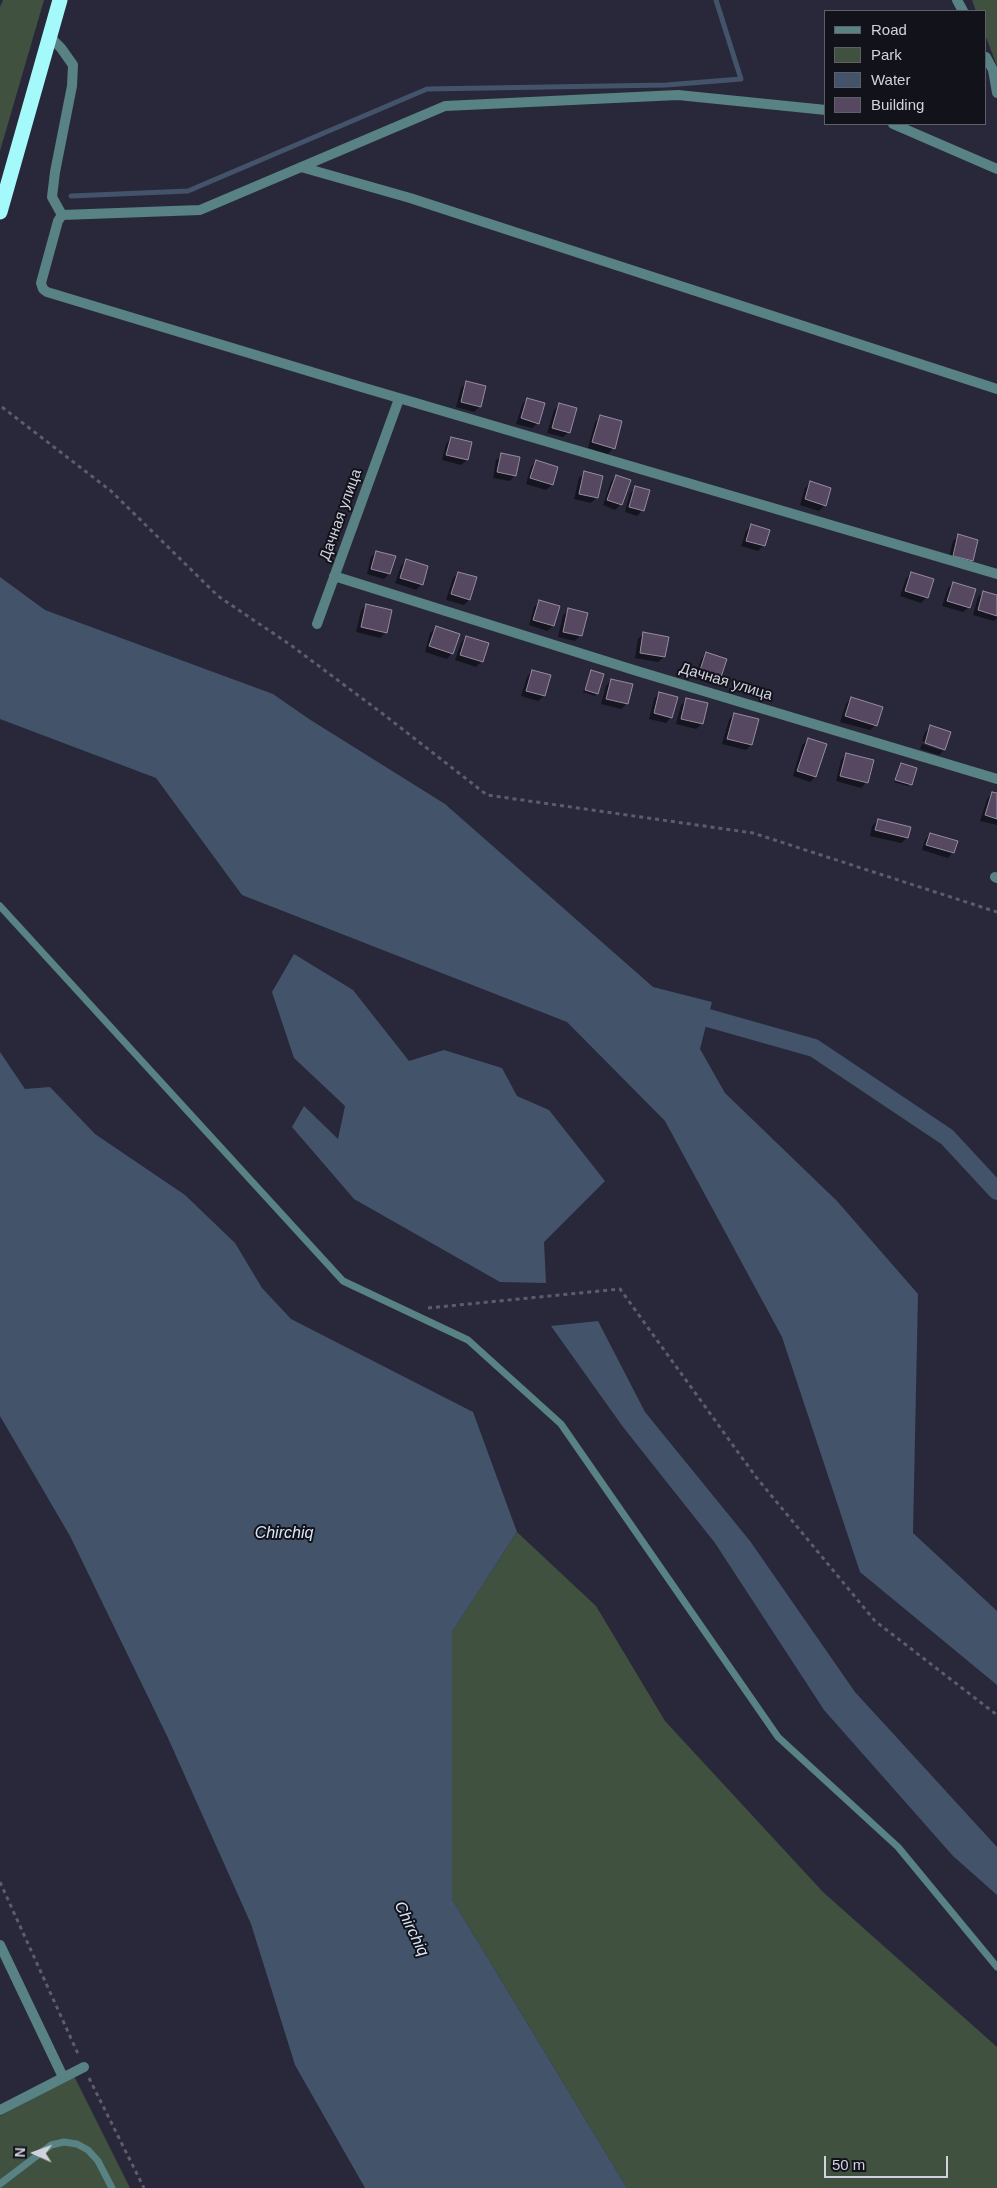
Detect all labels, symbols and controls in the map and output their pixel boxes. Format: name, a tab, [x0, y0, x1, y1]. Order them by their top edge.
legend	[824, 10, 987, 125]
text: Road	[871, 21, 907, 38]
text: Park	[871, 46, 902, 63]
text: Water	[871, 71, 910, 88]
text: Building	[871, 96, 924, 113]
street label: Дачная улица	[316, 467, 366, 563]
street label: Дачная улица	[677, 659, 775, 705]
water label: Chirchiq	[255, 1524, 313, 1544]
water label: Chirchiq	[390, 1898, 432, 1960]
north arrow	[10, 2128, 60, 2178]
scale bar	[827, 2146, 951, 2178]
text: N	[12, 2147, 28, 2158]
text: 50 m	[832, 2156, 865, 2173]

